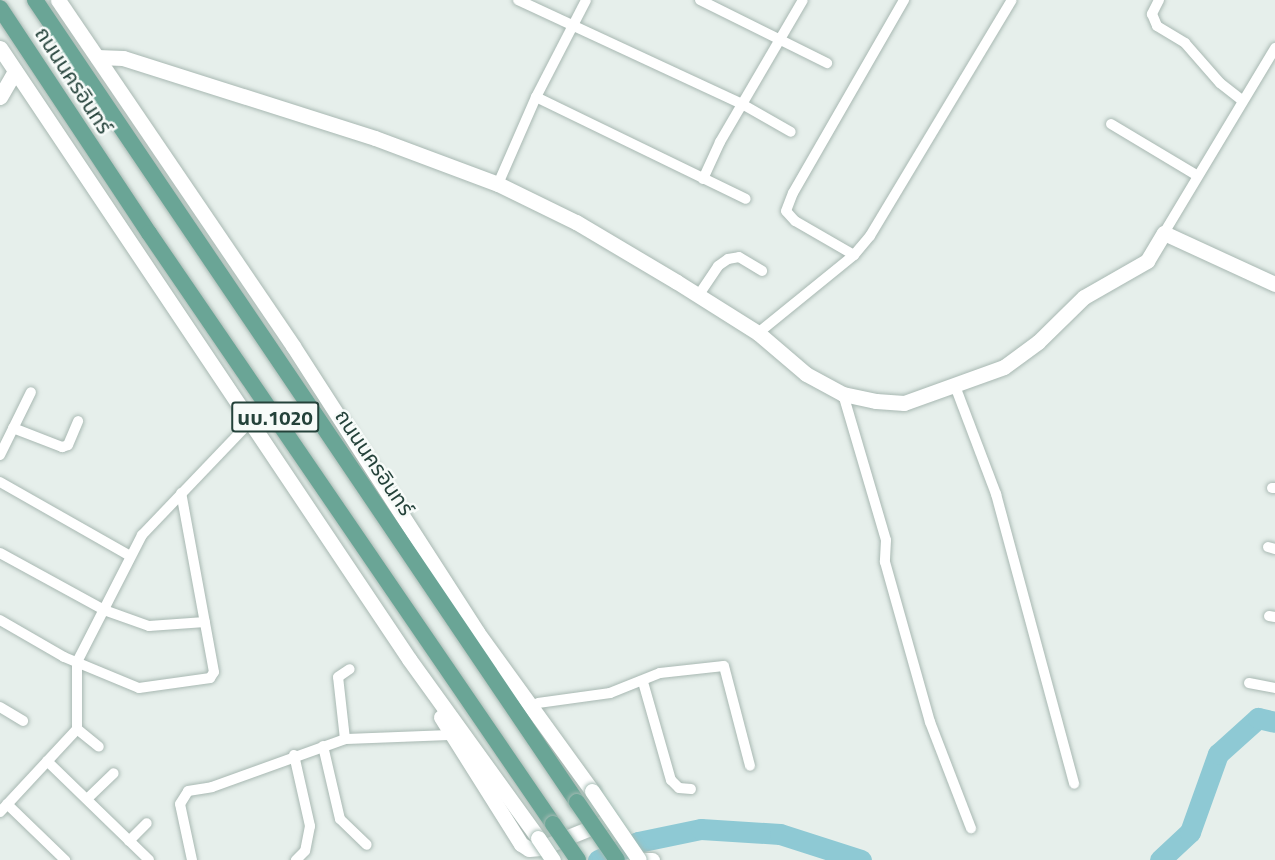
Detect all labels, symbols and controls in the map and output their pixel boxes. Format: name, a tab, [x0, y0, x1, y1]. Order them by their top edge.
street label: ถนนนครอินทร์	[30, 22, 118, 138]
road number: นบ.1020	[230, 400, 320, 434]
street label: ถนนนครอินทร์	[330, 404, 420, 520]

